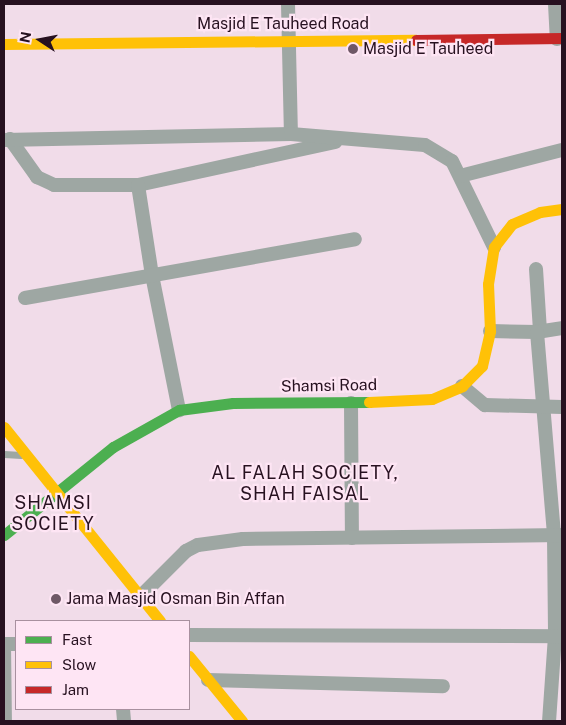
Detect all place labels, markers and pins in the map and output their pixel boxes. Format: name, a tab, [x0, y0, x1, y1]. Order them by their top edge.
place label: Masjid E Tauheed	[363, 39, 493, 59]
marker: Masjid E Tauheed	[347, 43, 359, 55]
place label: Jama Masjid Osman Bin Affan	[66, 589, 285, 609]
marker: Jama Masjid Osman Bin Affan	[50, 593, 62, 605]

